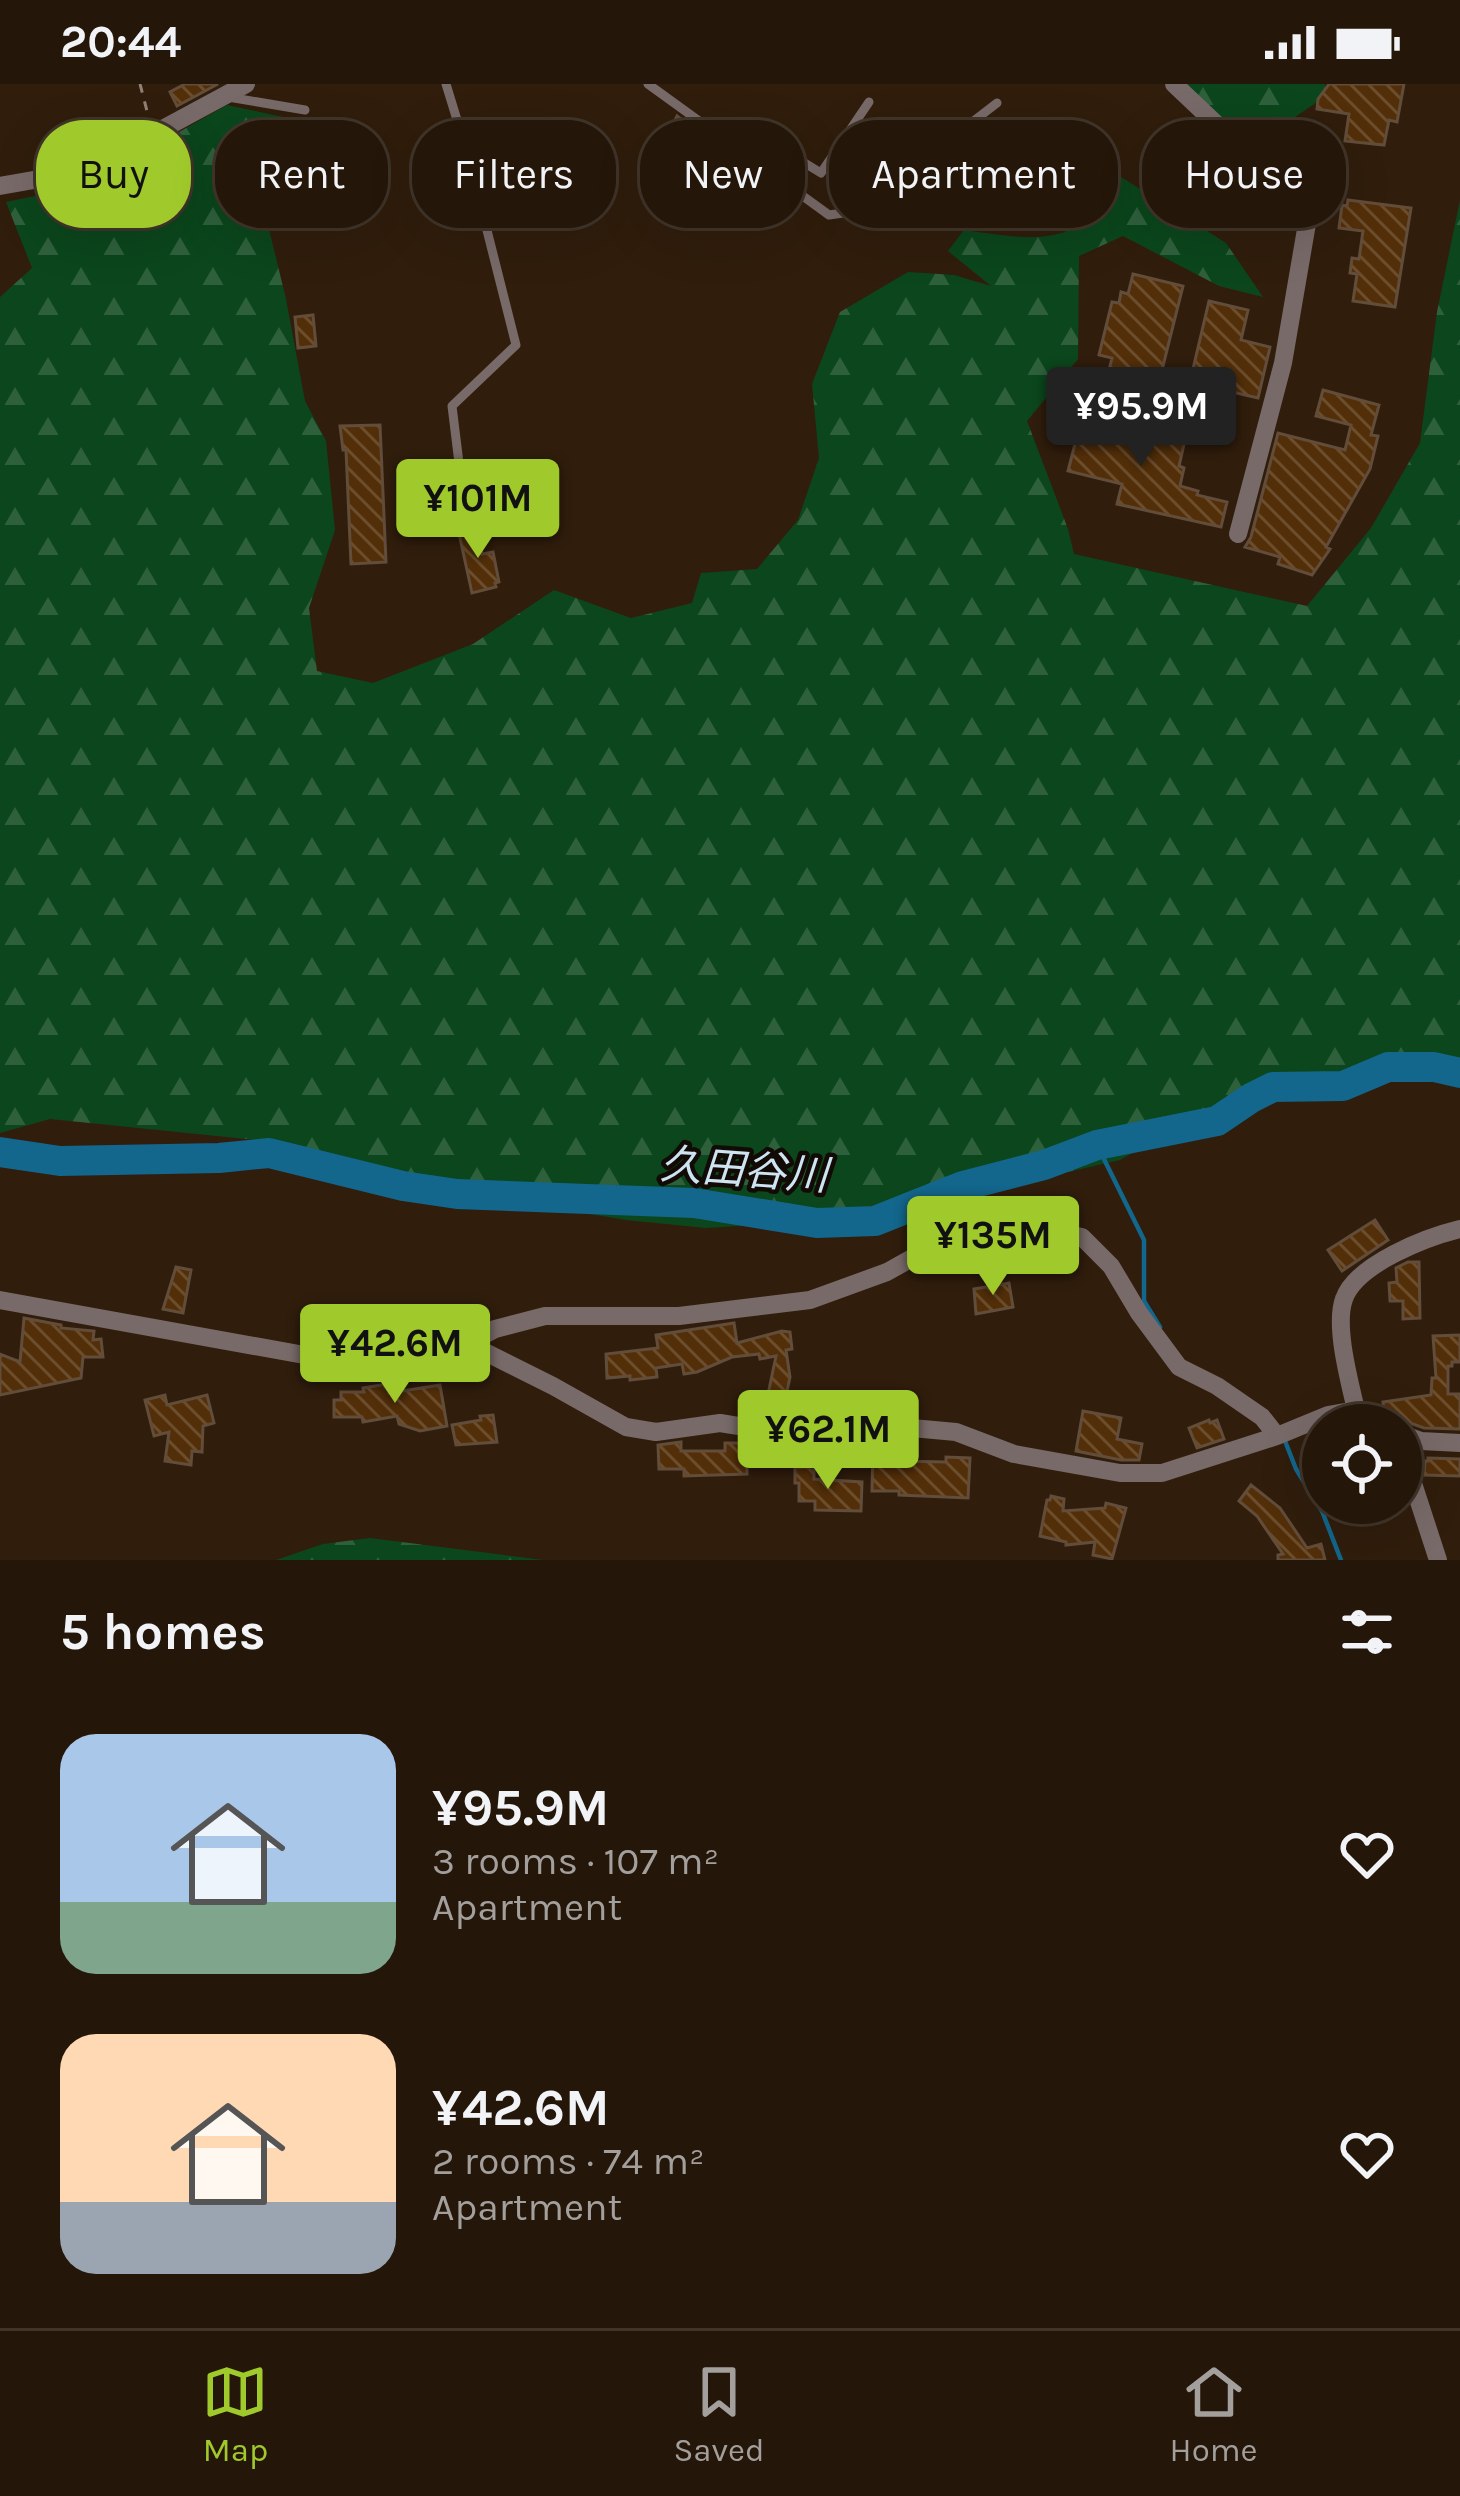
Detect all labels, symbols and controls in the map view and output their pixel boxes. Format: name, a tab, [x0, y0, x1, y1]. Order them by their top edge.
text: 20:44	[60, 16, 181, 68]
chip: Buy	[36, 120, 191, 228]
chip: Rent	[215, 120, 388, 228]
chip: Filters	[412, 120, 616, 228]
chip: New	[640, 120, 805, 228]
chip: Apartment	[829, 120, 1118, 228]
chip: House	[1142, 120, 1346, 228]
pin: ¥95.9M	[1043, 367, 1239, 469]
text: ¥95.9M	[1073, 383, 1209, 429]
pin: ¥101M	[394, 459, 562, 561]
text: ¥101M	[423, 475, 533, 521]
water label: 久田谷川	[658, 1139, 834, 1201]
pin: ¥135M	[909, 1196, 1077, 1298]
text: ¥135M	[934, 1212, 1052, 1258]
pin: ¥42.6M	[297, 1304, 493, 1406]
text: ¥42.6M	[327, 1320, 463, 1366]
pin: ¥62.1M	[730, 1390, 926, 1492]
map controls	[1302, 1404, 1422, 1524]
button: locate	[1302, 1404, 1422, 1524]
text: ¥62.1M	[765, 1406, 891, 1452]
icon: filters	[1334, 1599, 1400, 1665]
text: 5 homes	[60, 1602, 266, 1662]
text: ¥95.9M	[432, 1778, 609, 1838]
icon: home	[156, 1782, 300, 1926]
icon: heart	[1334, 1821, 1400, 1887]
text: 3 rooms · 107 m²	[432, 1838, 719, 1884]
text: Apartment	[432, 1884, 622, 1930]
text: ¥42.6M	[432, 2078, 610, 2138]
icon: home	[156, 2082, 300, 2226]
icon: heart	[1334, 2121, 1400, 2187]
text: 2 rooms · 74 m²	[432, 2138, 705, 2184]
text: Apartment	[432, 2184, 622, 2230]
tab: Map	[202, 2359, 268, 2469]
tab: Saved	[673, 2359, 765, 2469]
tab: Home	[1170, 2359, 1258, 2469]

